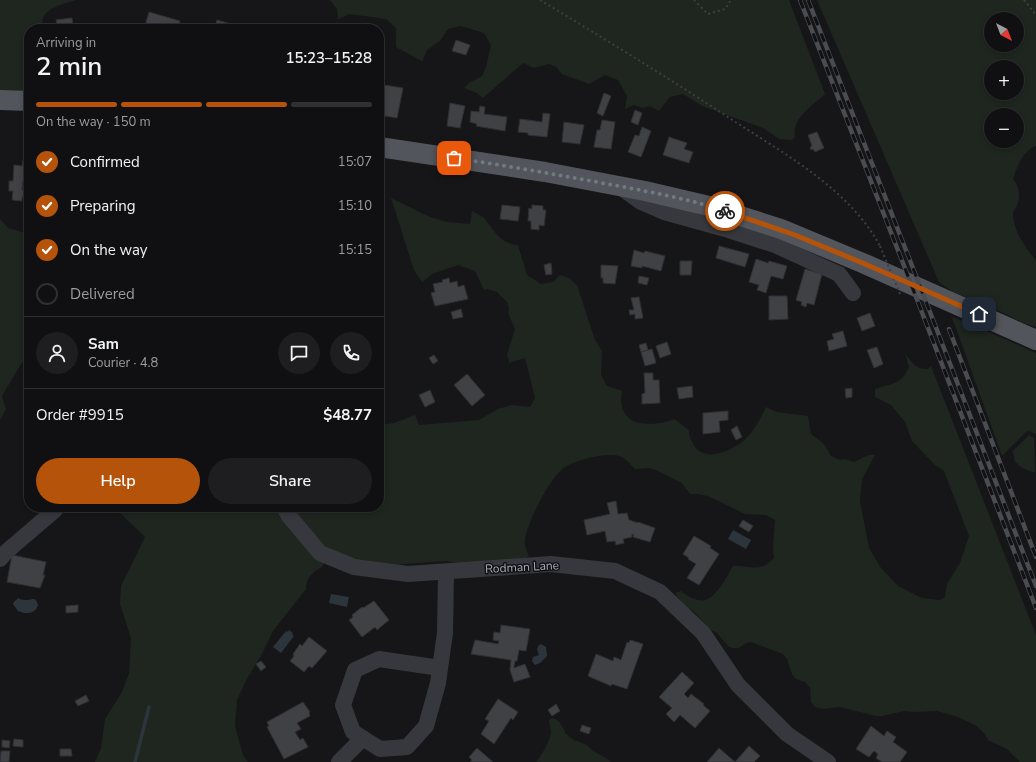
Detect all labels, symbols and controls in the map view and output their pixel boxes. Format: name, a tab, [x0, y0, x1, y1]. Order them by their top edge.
north arrow	[984, 12, 1024, 52]
map controls	[984, 12, 1024, 148]
text: Arriving in	[36, 34, 96, 52]
text: 15:23–15:28	[285, 48, 372, 68]
text: 2 min	[36, 49, 102, 84]
button: +	[984, 60, 1024, 100]
button: −	[984, 108, 1024, 148]
text: On the way · 150 m	[36, 113, 151, 131]
pin	[437, 141, 471, 175]
icon: bag	[443, 147, 465, 169]
icon: check	[36, 151, 58, 173]
text: Confirmed	[70, 152, 140, 172]
text: 15:07	[338, 153, 372, 171]
courier	[705, 191, 745, 231]
icon: check	[36, 195, 58, 217]
text: Preparing	[70, 196, 135, 216]
text: 15:10	[338, 197, 372, 215]
icon: bike	[714, 200, 736, 222]
icon: check	[36, 239, 58, 261]
text: On the way	[70, 240, 148, 260]
text: 15:15	[338, 241, 372, 259]
text: Delivered	[70, 284, 135, 304]
pin	[962, 297, 996, 331]
icon: home	[968, 303, 990, 325]
button: person	[36, 332, 78, 374]
button: chat	[278, 332, 320, 374]
button: phone	[330, 332, 372, 374]
text: Sam	[88, 334, 119, 354]
text: Courier · 4.8	[88, 354, 158, 372]
text: Order #9915	[36, 405, 124, 425]
text: $48.77	[323, 405, 372, 425]
button: Help	[36, 458, 200, 504]
button: Share	[208, 458, 372, 504]
street label: Rodman Lane	[485, 557, 559, 577]

